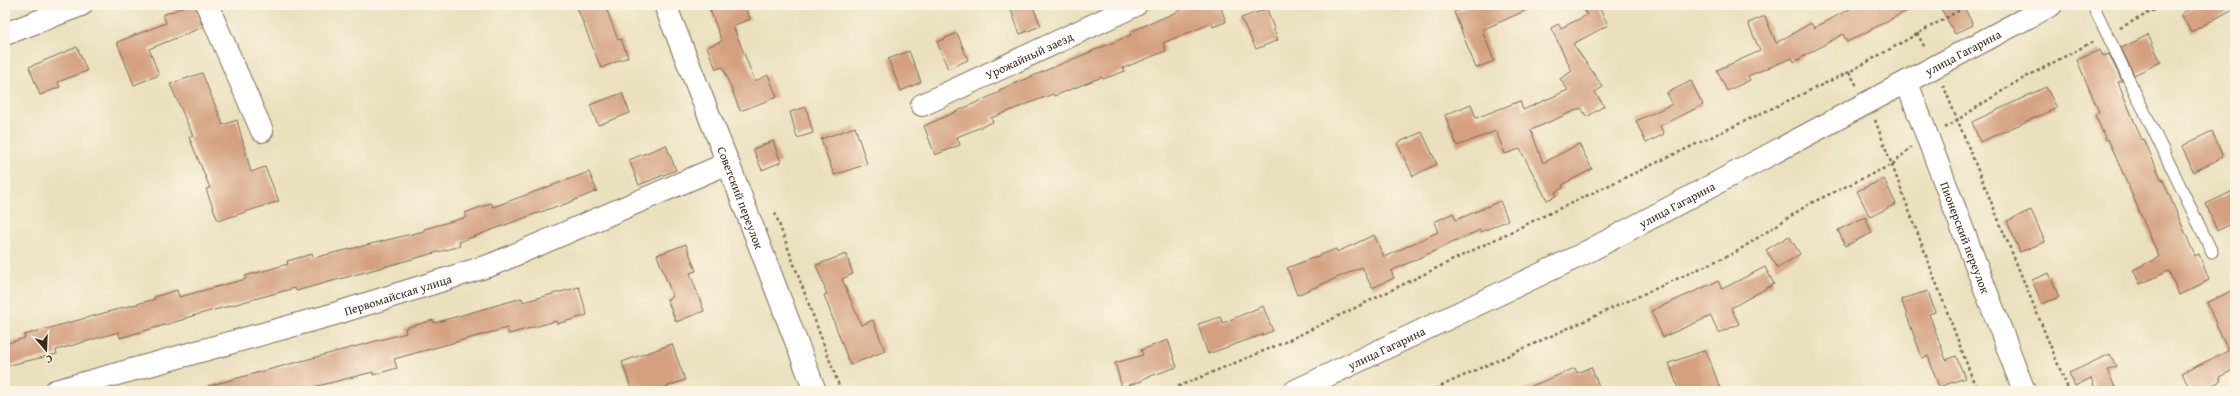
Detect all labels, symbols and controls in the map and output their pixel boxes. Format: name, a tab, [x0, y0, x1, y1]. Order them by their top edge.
street label: улица Гагарина	[1921, 25, 2004, 80]
street label: Урожайный заезд	[982, 27, 1076, 83]
street label: Советский переулок	[714, 144, 769, 252]
street label: улица Гагарина	[1635, 177, 1718, 232]
street label: Пионерский переулок	[1937, 179, 1995, 296]
street label: Первомайская улица	[342, 269, 454, 319]
street label: улица Гагарина	[1344, 322, 1428, 374]
north arrow	[26, 330, 66, 370]
text: С	[44, 351, 55, 368]

